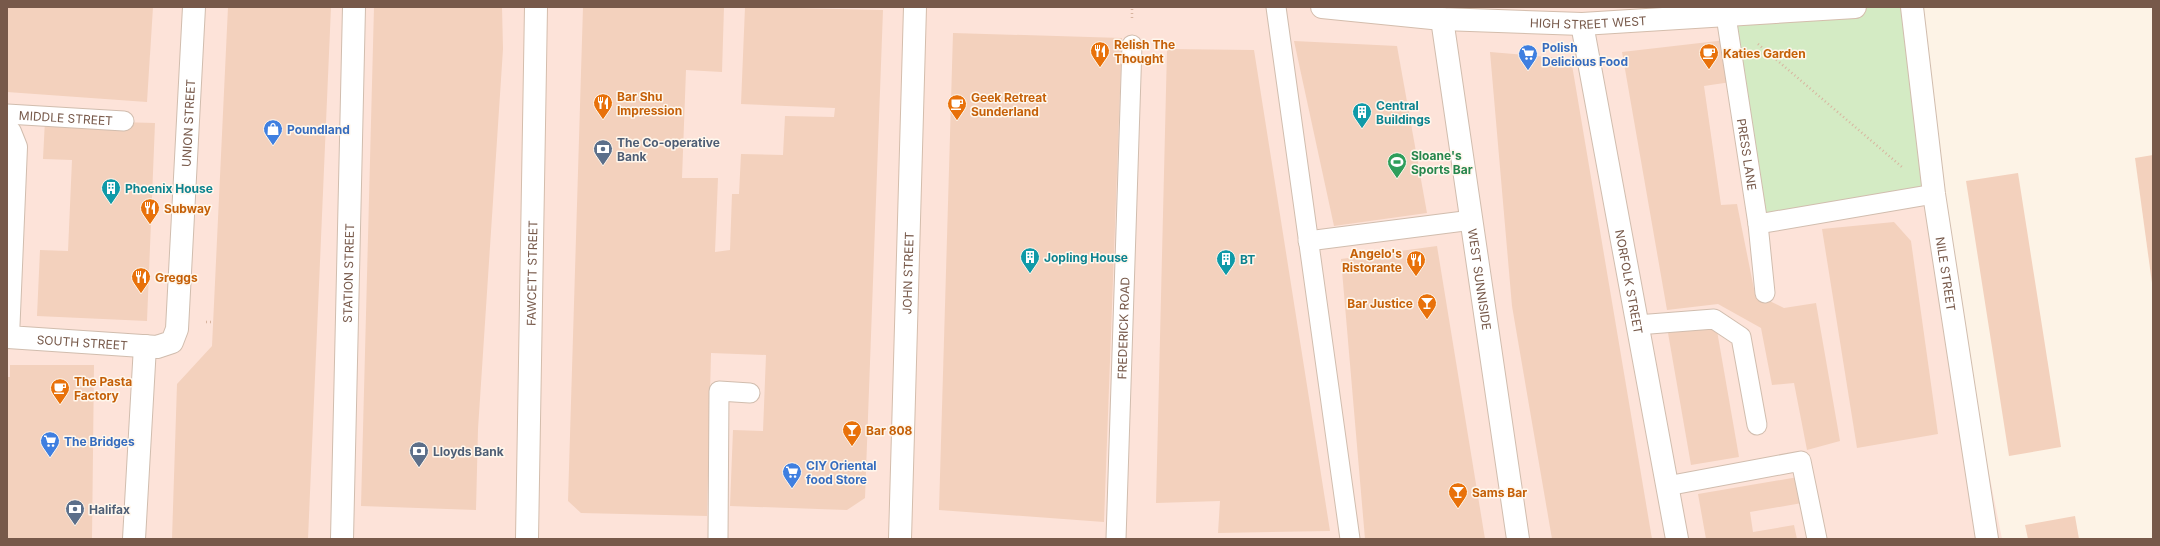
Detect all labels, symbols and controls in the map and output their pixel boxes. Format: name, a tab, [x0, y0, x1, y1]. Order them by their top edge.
street label: HIGH STREET WEST	[1530, 12, 1647, 32]
place label: Relish The Thought	[1114, 37, 1175, 66]
restaurant icon: Relish The Thought	[1089, 40, 1111, 68]
place label: Polish Delicious Food	[1542, 40, 1628, 69]
cafe icon: Katies Garden	[1698, 42, 1720, 70]
supermarket icon: Polish Delicious Food	[1517, 43, 1539, 71]
place label: Katies Garden	[1723, 46, 1806, 61]
street label: UNION STREET	[178, 78, 198, 167]
place label: Bar Shu Impression	[617, 89, 682, 118]
place label: Geek Retreat Sunderland	[971, 90, 1047, 119]
restaurant icon: Bar Shu Impression	[592, 92, 614, 120]
cafe icon: Geek Retreat Sunderland	[946, 93, 968, 121]
place label: Central Buildings	[1376, 98, 1431, 127]
building icon: Central Buildings	[1351, 101, 1373, 129]
street label: MIDDLE STREET	[18, 107, 114, 128]
street label: PRESS LANE	[1734, 117, 1760, 191]
shop icon: Poundland	[262, 118, 284, 146]
place label: Poundland	[287, 122, 350, 137]
place label: The Co-operative Bank	[617, 135, 720, 164]
bank icon: The Co-operative Bank	[592, 138, 614, 166]
place label: Sloane's Sports Bar	[1411, 148, 1473, 177]
sports icon: Sloane's Sports Bar	[1386, 151, 1408, 179]
building icon: Phoenix House	[100, 177, 122, 205]
place label: Phoenix House	[125, 181, 213, 196]
restaurant icon: Subway	[139, 197, 161, 225]
place label: Subway	[164, 201, 212, 216]
street label: FAWCETT STREET	[523, 220, 540, 326]
street label: STATION STREET	[339, 223, 357, 323]
street label: WEST SUNNISIDE	[1465, 227, 1495, 331]
street label: NORFOLK STREET	[1613, 228, 1647, 335]
street label: JOHN STREET	[899, 231, 916, 315]
street label: NILE STREET	[1933, 236, 1959, 312]
building icon: Jopling House	[1019, 246, 1041, 274]
place label: Angelo's Ristorante	[1342, 246, 1402, 275]
building icon: BT	[1215, 248, 1237, 276]
restaurant icon: Angelo's Ristorante	[1405, 249, 1427, 277]
place label: Jopling House	[1044, 250, 1128, 265]
place label: BT	[1240, 252, 1255, 267]
restaurant icon: Greggs	[130, 266, 152, 294]
place label: Greggs	[155, 270, 198, 285]
street label: FREDERICK ROAD	[1114, 277, 1132, 380]
bar icon: Bar Justice	[1416, 292, 1438, 320]
place label: Bar Justice	[1347, 296, 1413, 311]
street label: SOUTH STREET	[36, 331, 129, 353]
place label: The Pasta Factory	[74, 374, 132, 403]
cafe icon: The Pasta Factory	[49, 377, 71, 405]
bar icon: Bar 808	[841, 419, 863, 447]
place label: Bar 808	[866, 423, 913, 438]
supermarket icon: The Bridges	[39, 430, 61, 458]
place label: The Bridges	[64, 434, 135, 449]
bank icon: Lloyds Bank	[408, 440, 430, 468]
place label: Lloyds Bank	[433, 444, 504, 459]
place label: CIY Oriental food Store	[806, 458, 877, 487]
supermarket icon: CIY Oriental food Store	[781, 461, 803, 489]
bar icon: Sams Bar	[1447, 481, 1469, 509]
place label: Sams Bar	[1472, 485, 1527, 500]
bank icon: Halifax	[64, 498, 86, 526]
place label: Halifax	[89, 502, 130, 517]

